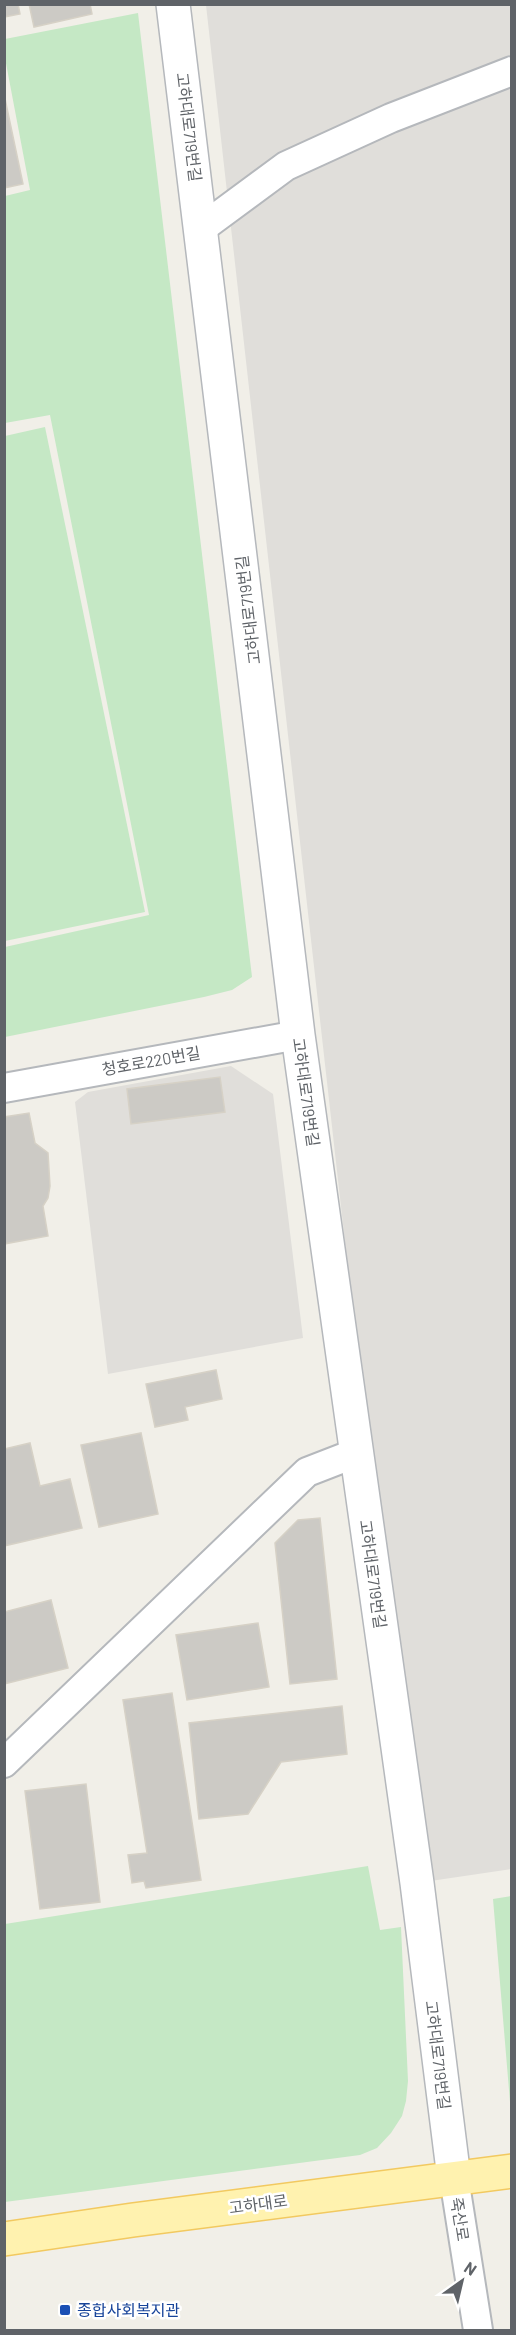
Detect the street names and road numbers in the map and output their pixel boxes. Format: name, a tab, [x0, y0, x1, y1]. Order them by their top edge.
street label: 고하대로719번길	[173, 71, 206, 183]
street label: 고하대로719번길	[231, 554, 264, 666]
street label: 고하대로719번길	[289, 1036, 324, 1148]
street label: 청호로220번길	[100, 1042, 202, 1079]
street label: 고하대로719번길	[356, 1518, 391, 1630]
street label: 고하대로719번길	[422, 1999, 455, 2111]
street label: 고하대로	[227, 2190, 289, 2217]
street label: 죽산로	[448, 2196, 473, 2242]

